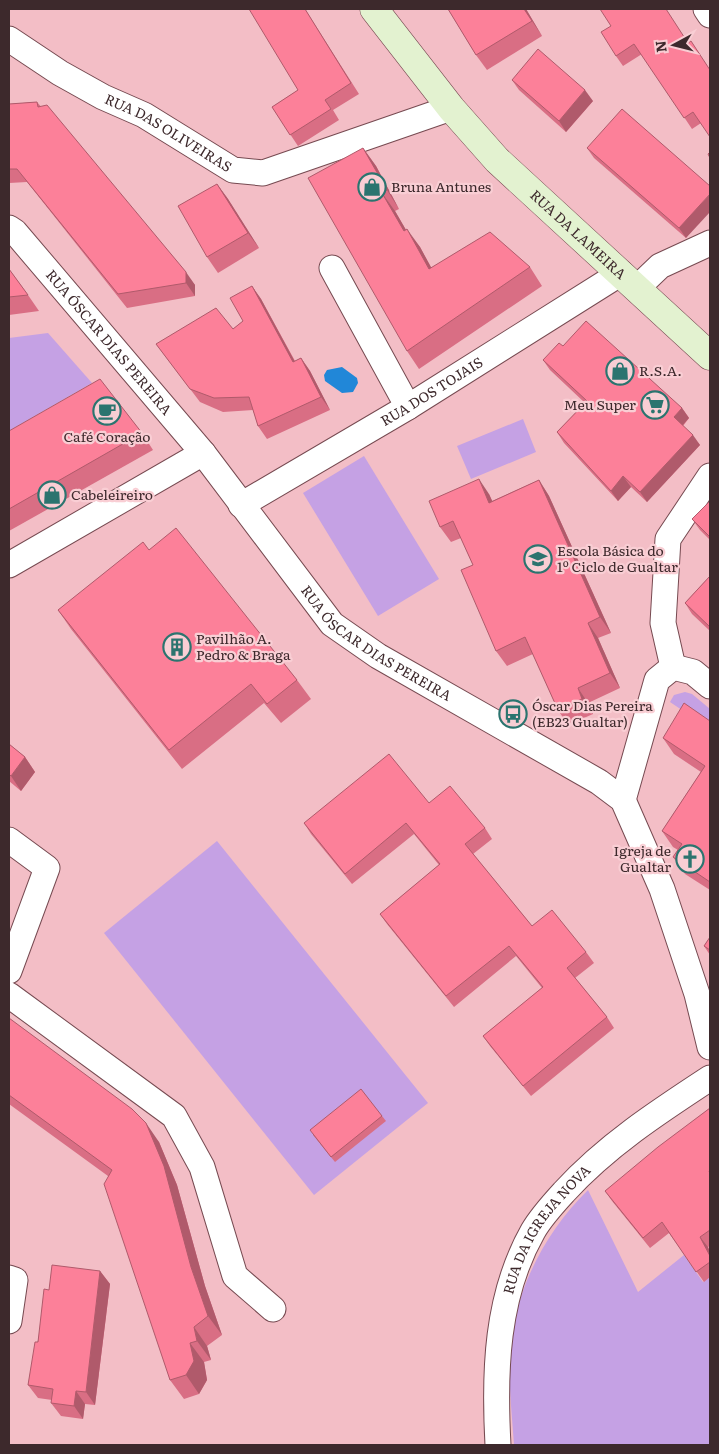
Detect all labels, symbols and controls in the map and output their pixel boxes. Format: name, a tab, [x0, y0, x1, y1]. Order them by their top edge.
north arrow	[649, 20, 699, 70]
text: N	[649, 39, 671, 54]
street label: RUA DAS OLIVEIRAS	[102, 88, 236, 176]
shop icon: Bruna Antunes	[357, 172, 387, 202]
place label: Bruna Antunes	[391, 176, 491, 196]
street label: RUA DA LAMEIRA	[526, 184, 632, 284]
street label: RUA ÓSCAR DIAS PEREIRA	[42, 265, 178, 419]
street label: RUA DOS TOJAIS	[376, 351, 486, 430]
shop icon: R.S.A.	[605, 356, 635, 386]
place label: R.S.A.	[639, 360, 682, 380]
supermarket icon: Meu Super	[640, 390, 670, 420]
place label: Meu Super	[564, 394, 636, 414]
cafe icon: Café Coração	[92, 396, 122, 426]
place label: Café Coração	[63, 426, 151, 446]
shop icon: Cabeleireiro	[37, 480, 67, 510]
place label: Cabeleireiro	[71, 484, 153, 504]
place label: Escola Básica do 1º Ciclo de Gualtar	[557, 540, 678, 576]
school or university icon: Escola Básica do 1º Ciclo de Gualtar	[523, 544, 553, 574]
street label: RUA ÓSCAR DIAS PEREIRA	[297, 581, 456, 705]
place label: Pavilhão A. Pedro & Braga	[196, 628, 291, 664]
building icon: Pavilhão A. Pedro & Braga	[162, 632, 192, 662]
place label: Óscar Dias Pereira (EB23 Gualtar)	[532, 695, 653, 731]
bus stop icon: Óscar Dias Pereira (EB23 Gualtar)	[498, 699, 528, 729]
place label: Igreja de Gualtar	[614, 840, 671, 876]
church icon: Igreja de Gualtar	[675, 844, 705, 874]
street label: RUA DA IGREJA NOVA	[497, 1159, 595, 1296]

